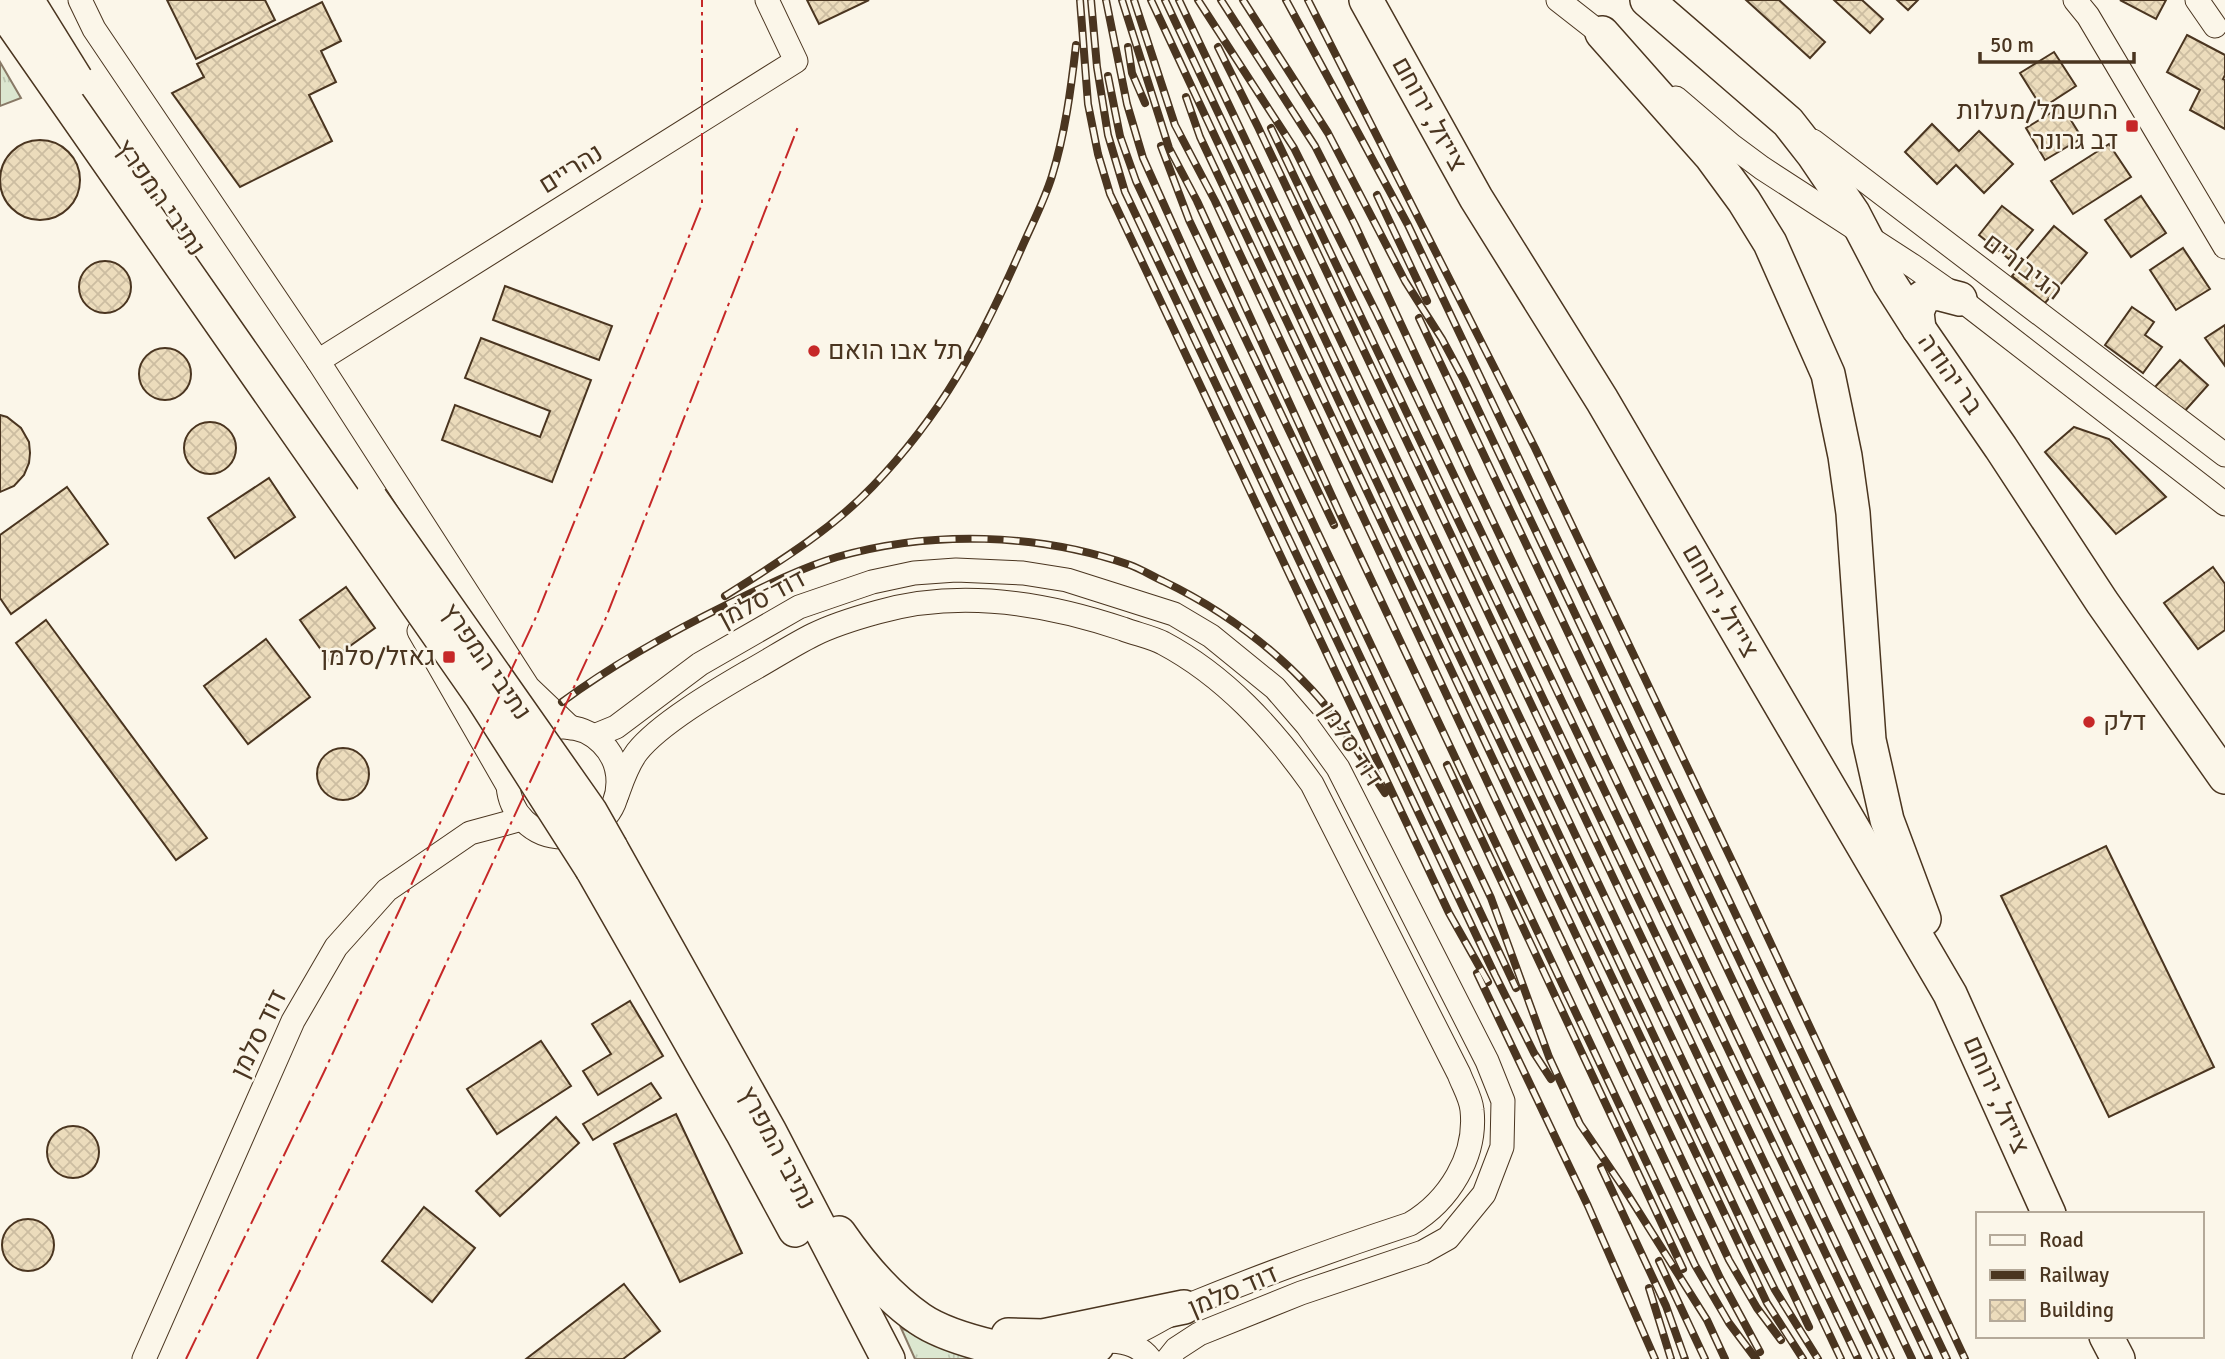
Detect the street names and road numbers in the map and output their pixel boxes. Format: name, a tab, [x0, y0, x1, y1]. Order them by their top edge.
street label: צייזל, ירוחם	[1385, 51, 1473, 177]
street label: נתיבי המפרץ	[108, 133, 212, 263]
street label: נהריים	[533, 137, 609, 201]
street label: הגיבורים	[1977, 227, 2069, 307]
street label: בר יהודה	[1911, 327, 1990, 421]
street label: צייזל, ירוחם	[1675, 539, 1765, 663]
street label: דוד סלמן	[713, 563, 811, 635]
street label: נתיבי המפרץ	[434, 597, 538, 727]
street label: דוד סלמן	[1312, 697, 1390, 793]
street label: דוד סלמן	[224, 985, 294, 1083]
street label: צייזל, ירוחם	[1956, 1031, 2036, 1159]
street label: נתיבי המפרץ	[731, 1081, 823, 1215]
street label: דוד סלמן	[1183, 1258, 1283, 1324]

